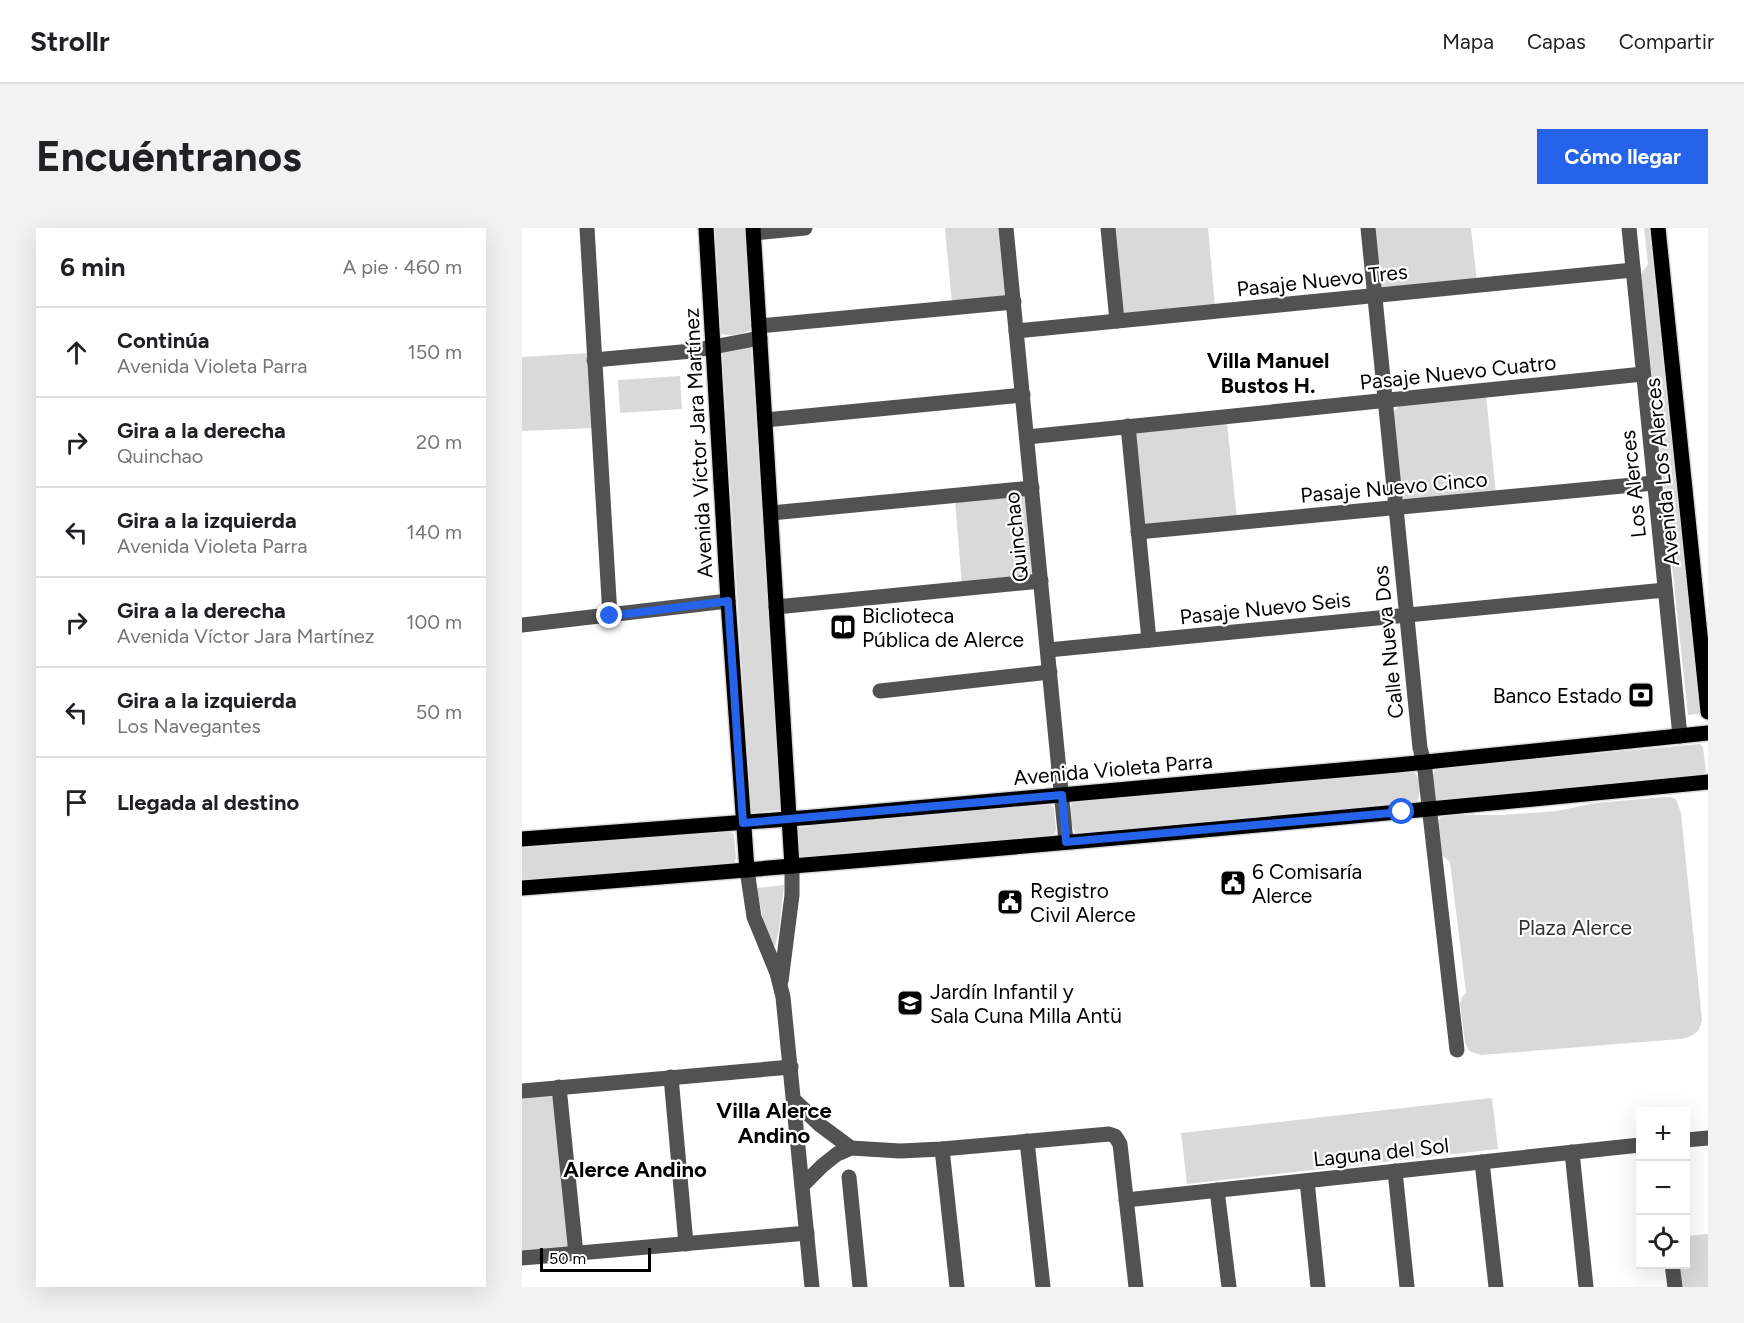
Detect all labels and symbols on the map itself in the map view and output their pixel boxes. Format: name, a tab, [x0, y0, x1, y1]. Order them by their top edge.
street label: Pasaje Nuevo Tres	[1235, 259, 1409, 301]
street label: Avenida Víctor Jara Martínez	[678, 307, 718, 579]
district label: Villa Manuel Bustos H.	[1207, 347, 1329, 399]
street label: Pasaje Nuevo Cuatro	[1359, 349, 1557, 395]
street label: Avenida Los Alerces	[1640, 377, 1684, 567]
street label: Los Alerces	[1615, 429, 1651, 539]
street label: Pasaje Nuevo Cinco	[1299, 466, 1489, 508]
street label: Quinchao	[999, 491, 1033, 583]
street label: Calle Nueva Dos	[1368, 564, 1408, 720]
street label: Pasaje Nuevo Seis	[1178, 587, 1352, 629]
route end	[596, 602, 622, 628]
place label: Biclioteca Pública de Alerce	[862, 603, 1024, 652]
library icon: Biclioteca Pública de Alerce	[828, 612, 858, 642]
bank icon: Banco Estado	[1626, 680, 1656, 710]
place label: Banco Estado	[1493, 683, 1622, 708]
street label: Avenida Violeta Parra	[1012, 748, 1214, 790]
route start	[1388, 798, 1414, 824]
place label: 6 Comisaría Alerce	[1252, 859, 1362, 908]
public building icon: 6 Comisaría Alerce	[1218, 868, 1248, 898]
place label: Registro Civil Alerce	[1030, 878, 1136, 927]
public building icon: Registro Civil Alerce	[995, 887, 1025, 917]
park label: Plaza Alerce	[1518, 915, 1632, 940]
place label: Jardín Infantil y Sala Cuna Milla Antü	[930, 979, 1122, 1028]
school or university icon: Jardín Infantil y Sala Cuna Milla Antü	[895, 988, 925, 1018]
district label: Villa Alerce Andino	[716, 1097, 832, 1149]
street label: Laguna del Sol	[1312, 1132, 1450, 1172]
district label: Alerce Andino	[563, 1156, 707, 1183]
scale bar	[540, 1245, 651, 1272]

